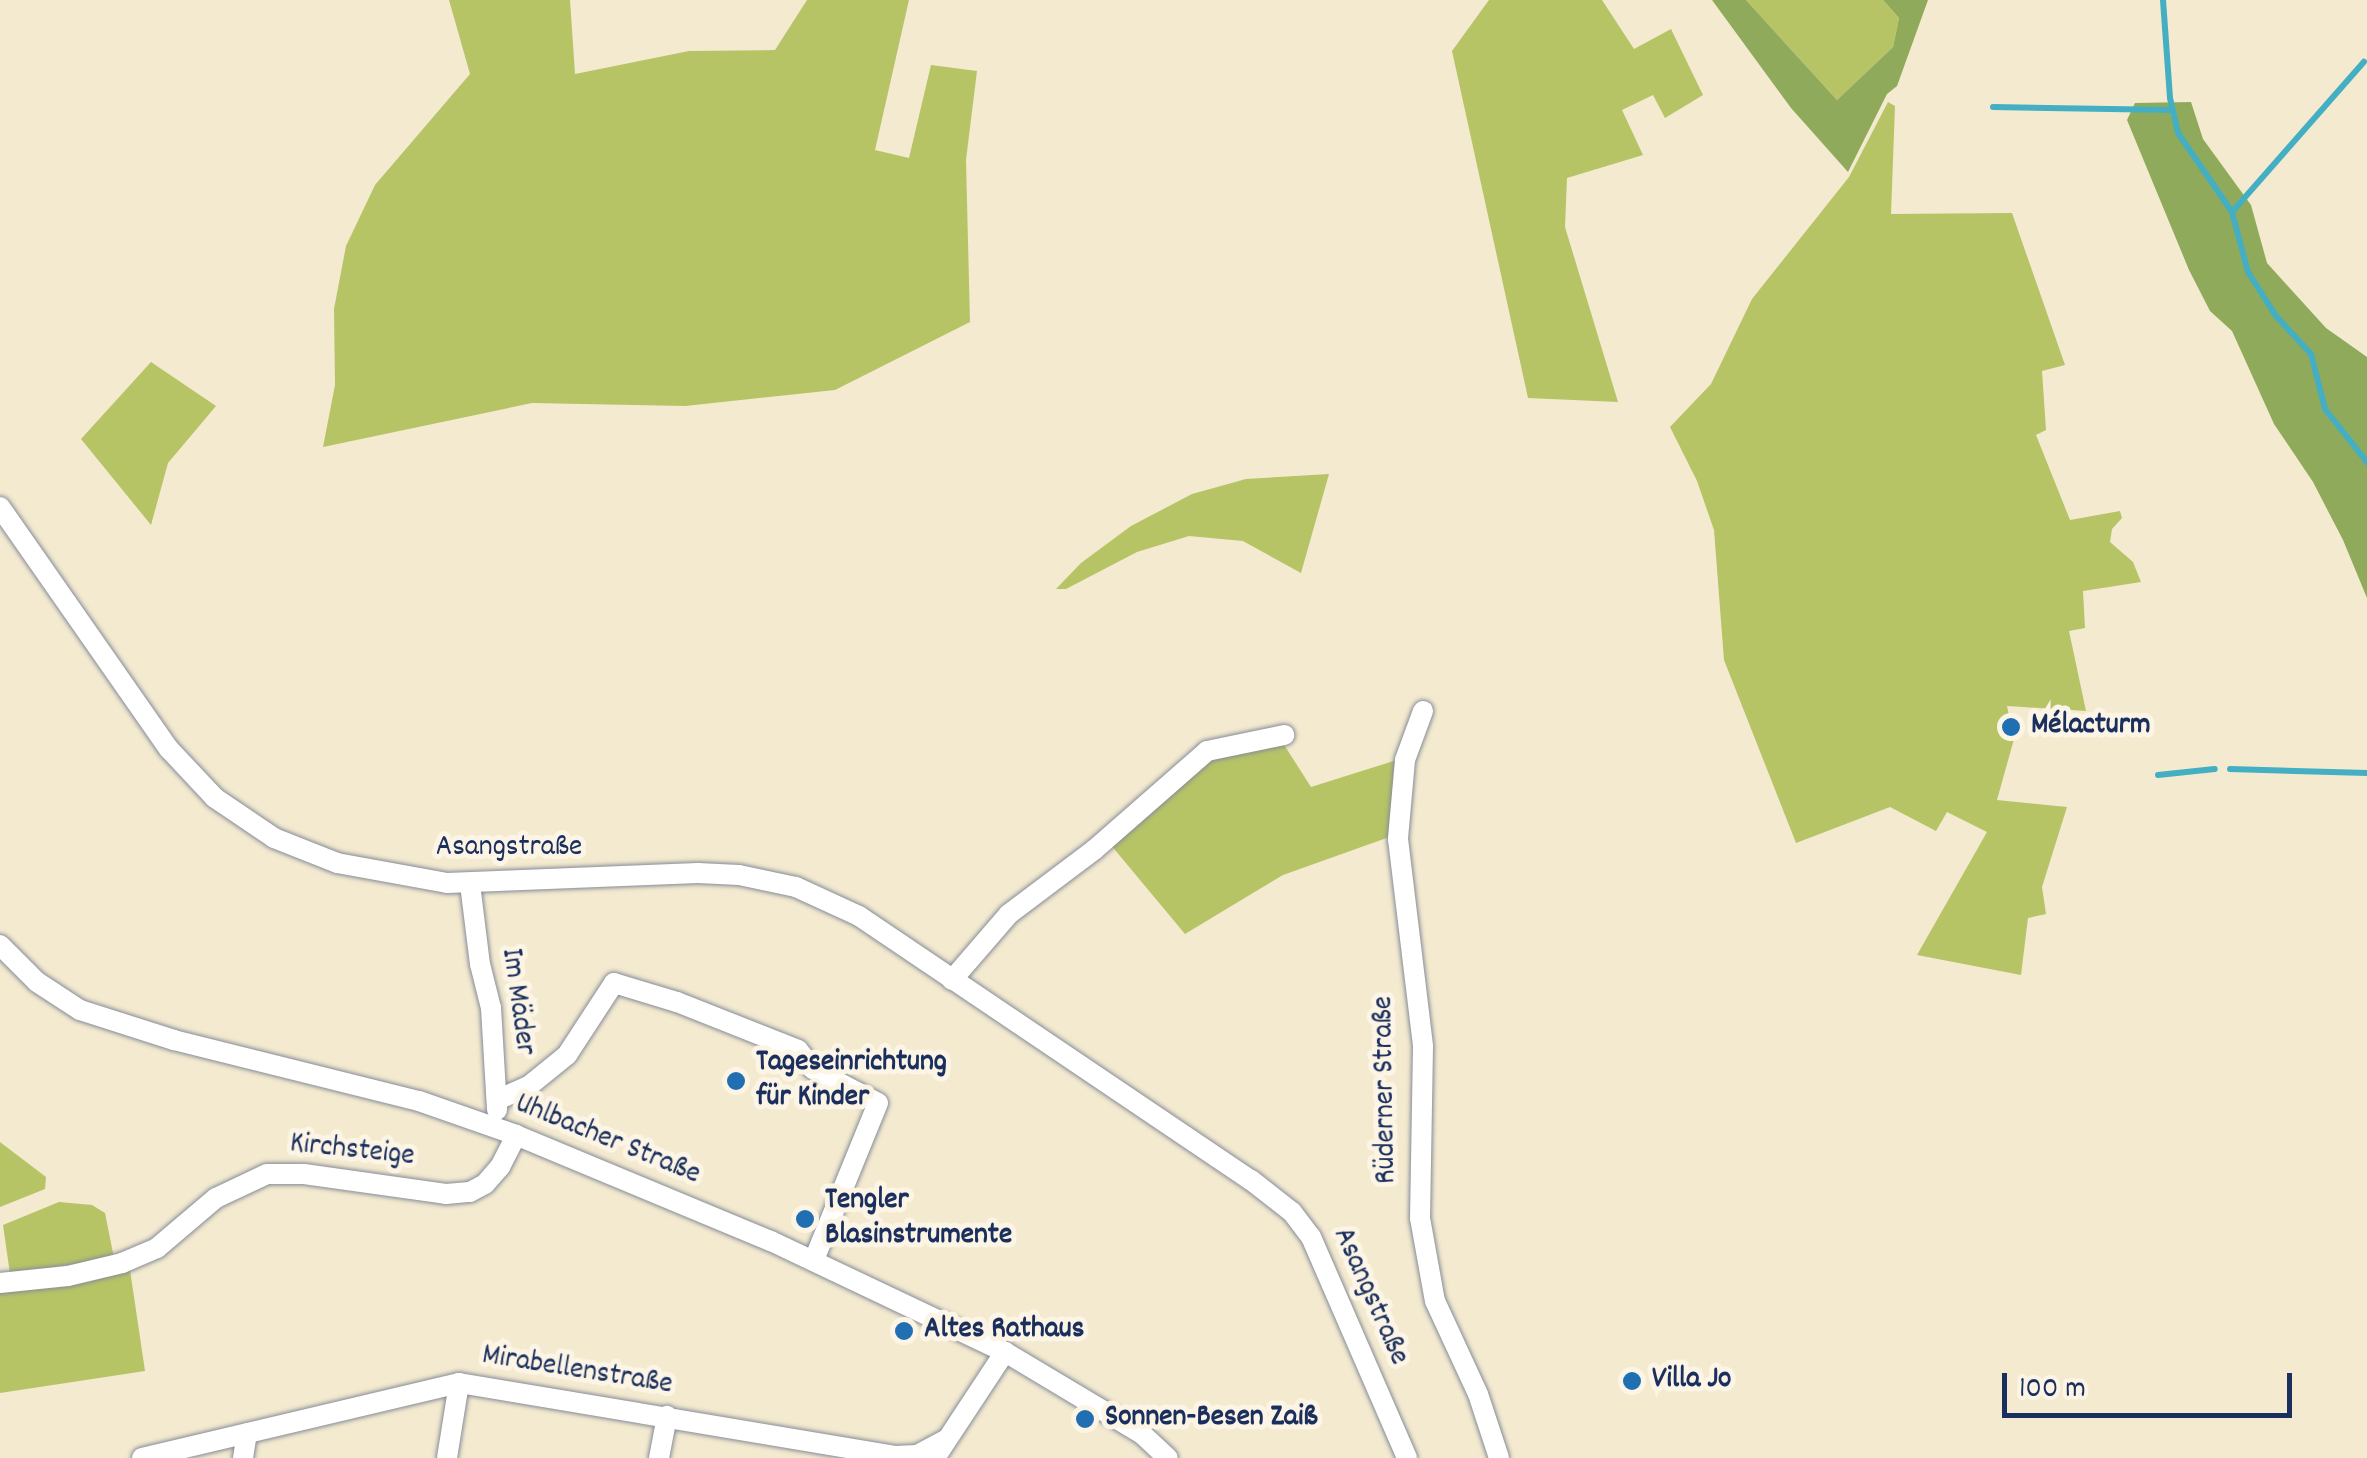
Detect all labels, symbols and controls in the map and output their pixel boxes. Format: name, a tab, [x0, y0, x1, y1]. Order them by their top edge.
place label: Mélacturm	[2031, 709, 2151, 745]
marker: Mélacturm	[2000, 716, 2022, 738]
street label: Asangstraße	[436, 831, 582, 867]
street label: Im Mäder	[491, 946, 541, 1058]
street label: Rüderner Straße	[1367, 996, 1407, 1184]
place label: Tageseinrichtung für Kinder	[756, 1046, 947, 1116]
marker: Tageseinrichtung für Kinder	[725, 1070, 747, 1092]
street label: Uhlbacher Straße	[509, 1088, 705, 1194]
street label: Kirchsteige	[288, 1128, 416, 1176]
place label: Tengler Blasinstrumente	[825, 1184, 1012, 1254]
marker: Tengler Blasinstrumente	[794, 1208, 816, 1230]
street label: Asangstraße	[1323, 1223, 1415, 1371]
place label: Altes Rathaus	[924, 1313, 1084, 1349]
marker: Altes Rathaus	[893, 1320, 915, 1342]
street label: Mirabellenstraße	[479, 1339, 675, 1405]
scale bar	[2007, 1353, 2297, 1415]
place label: Villa Jo	[1652, 1363, 1731, 1399]
text: 100 m	[2019, 1369, 2086, 1412]
marker: Villa Jo	[1621, 1370, 1643, 1392]
place label: Sonnen-Besen Zaiß	[1105, 1401, 1318, 1437]
marker: Sonnen-Besen Zaiß	[1074, 1408, 1096, 1430]

